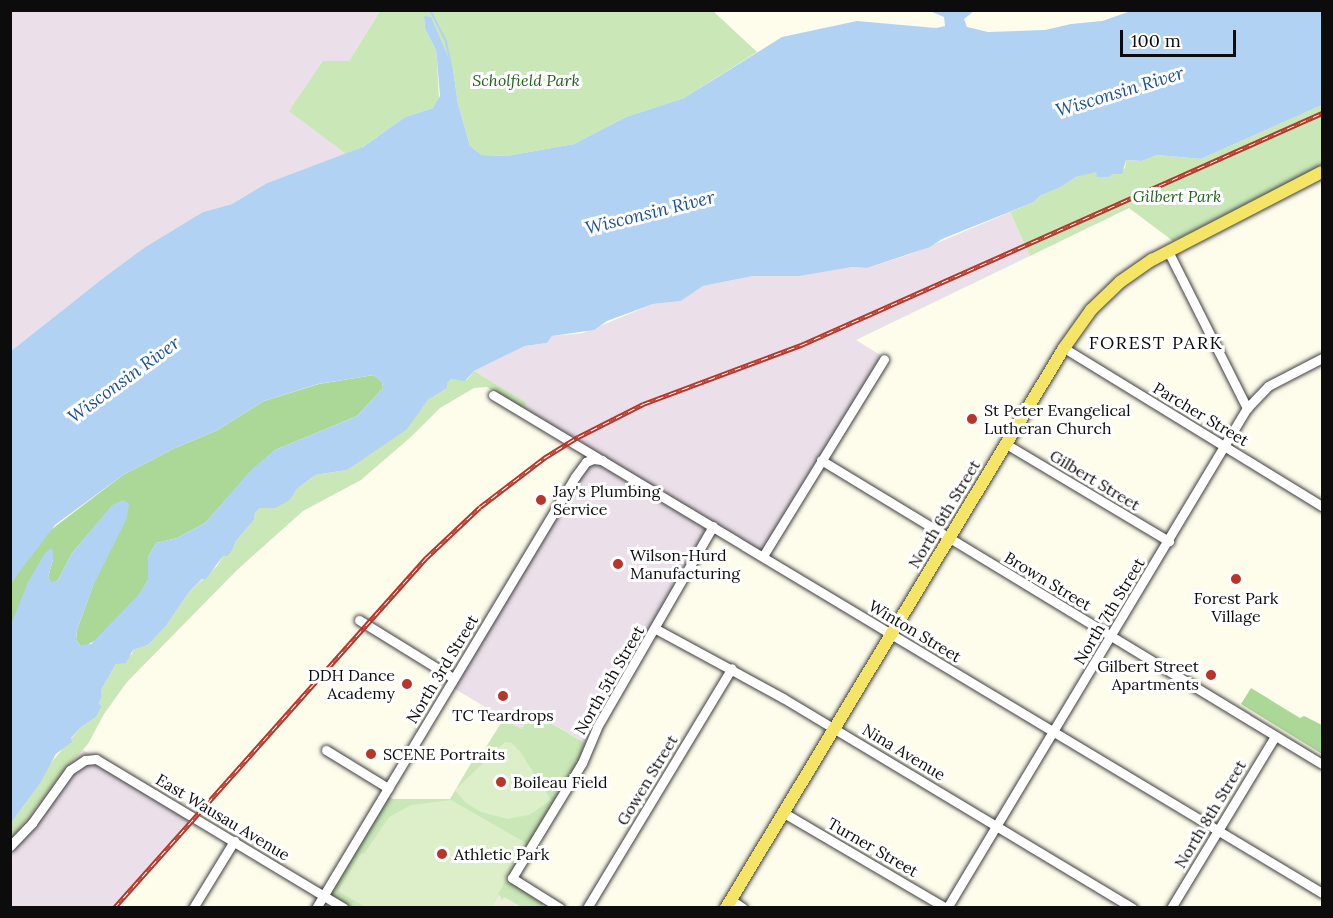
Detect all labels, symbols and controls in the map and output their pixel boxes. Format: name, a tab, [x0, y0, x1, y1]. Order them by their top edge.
scale bar	[1123, 18, 1238, 56]
text: 100 m	[1131, 29, 1181, 52]
water label: Wisconsin River	[1053, 62, 1187, 122]
park label: Scholfield Park	[472, 70, 580, 90]
water label: Wisconsin River	[583, 186, 717, 240]
park label: Gilbert Park	[1133, 186, 1221, 206]
water label: Wisconsin River	[64, 332, 184, 428]
district label: FOREST PARK	[1089, 332, 1223, 354]
street label: Parcher Street	[1150, 378, 1252, 450]
place label: St Peter Evangelical Lutheran Church	[984, 400, 1131, 438]
marker: St Peter Evangelical Lutheran Church	[965, 412, 979, 426]
street label: Gilbert Street	[1046, 446, 1144, 514]
street label: North 6th Street	[904, 456, 984, 572]
place label: Jay's Plumbing Service	[553, 481, 660, 519]
marker: Jay's Plumbing Service	[534, 493, 548, 507]
place label: Wilson-Hurd Manufacturing	[630, 545, 740, 583]
street label: Brown Street	[1001, 548, 1095, 614]
street label: North 7th Street	[1070, 554, 1148, 668]
marker: Wilson-Hurd Manufacturing	[611, 557, 625, 571]
marker: Forest Park Village	[1229, 572, 1243, 586]
place label: Forest Park Village	[1194, 588, 1278, 626]
street label: Winton Street	[865, 596, 965, 666]
street label: North 3rd Street	[402, 611, 482, 727]
street label: North 5th Street	[570, 622, 648, 738]
place label: Gilbert Street Apartments	[1097, 656, 1199, 694]
place label: DDH Dance Academy	[308, 665, 395, 703]
marker: Gilbert Street Apartments	[1204, 668, 1218, 682]
marker: DDH Dance Academy	[400, 677, 414, 691]
marker: TC Teardrops	[496, 689, 510, 703]
place label: TC Teardrops	[452, 705, 554, 725]
street label: Nina Avenue	[859, 720, 949, 784]
street label: Gowen Street	[613, 731, 681, 829]
place label: SCENE Portraits	[383, 744, 505, 764]
marker: SCENE Portraits	[364, 747, 378, 761]
street label: North 8th Street	[1170, 756, 1250, 872]
street label: East Wausau Avenue	[153, 769, 293, 865]
place label: Boileau Field	[513, 772, 607, 792]
marker: Boileau Field	[494, 775, 508, 789]
street label: Turner Street	[824, 813, 922, 881]
place label: Athletic Park	[454, 844, 549, 864]
marker: Athletic Park	[435, 847, 449, 861]

